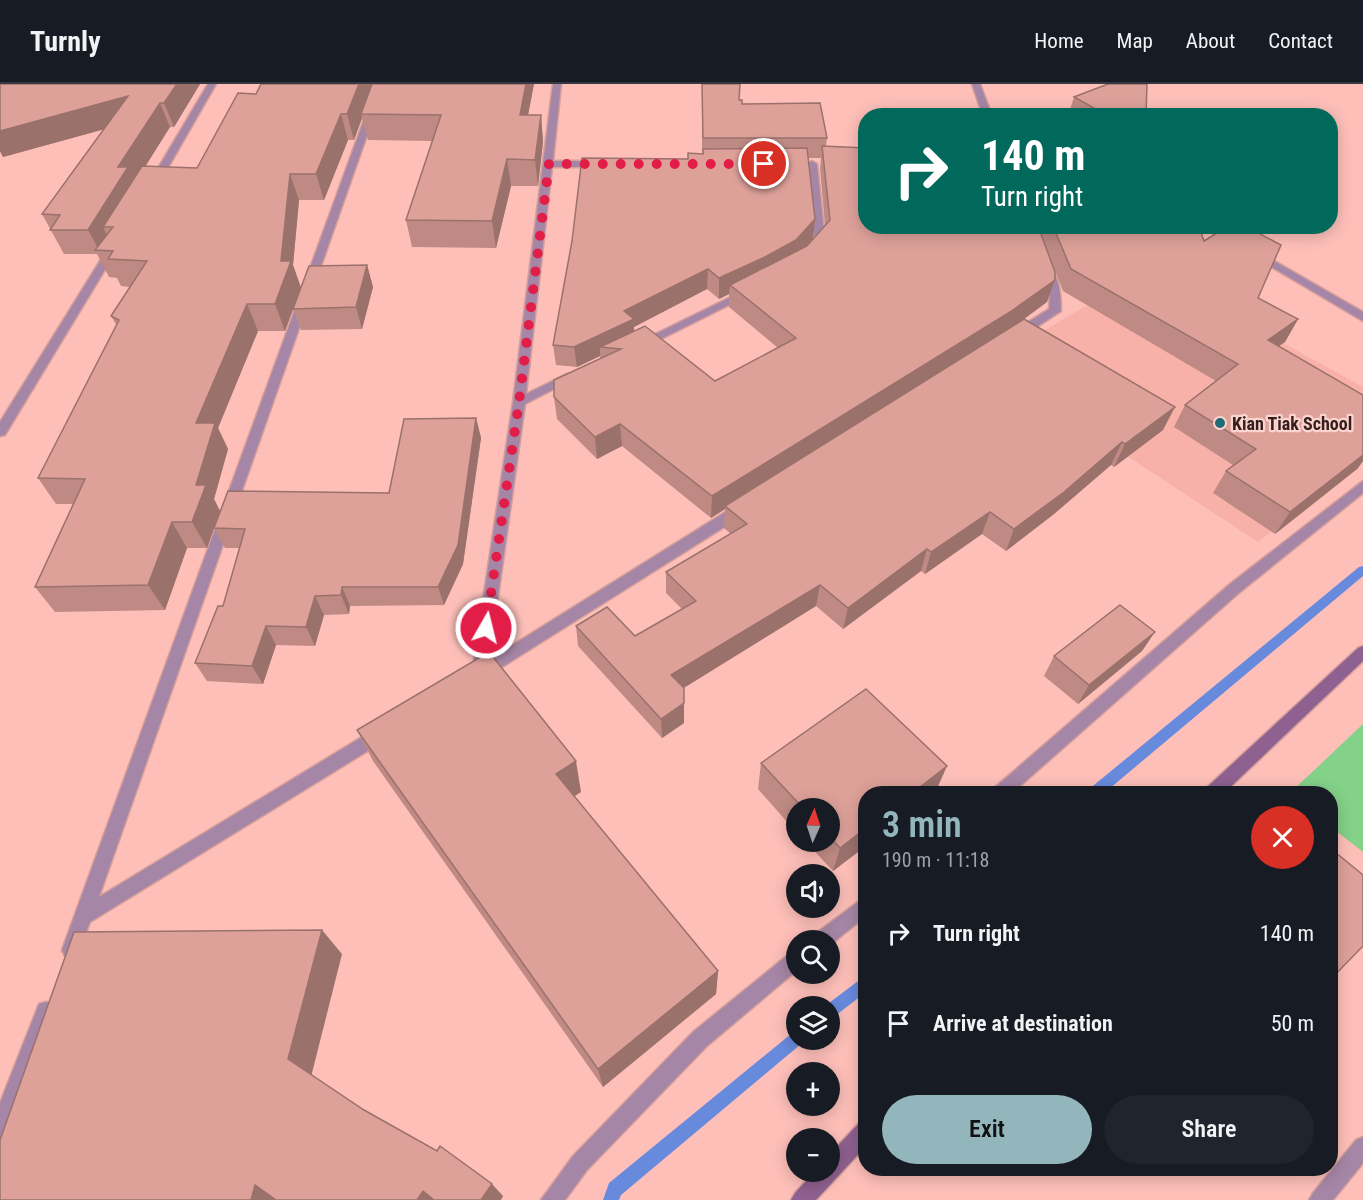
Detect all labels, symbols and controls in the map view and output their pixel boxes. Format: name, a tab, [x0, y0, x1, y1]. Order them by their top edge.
text: Turnly	[30, 25, 101, 58]
text: Home	[1034, 29, 1084, 53]
text: Map	[1117, 29, 1153, 53]
text: About	[1186, 29, 1235, 53]
text: Contact	[1268, 29, 1333, 53]
text: 140 m	[981, 131, 1086, 180]
icon: right	[882, 132, 960, 210]
pin	[738, 138, 789, 189]
icon: arrive	[747, 147, 780, 180]
text: Turn right	[981, 181, 1083, 213]
place label: Kian Tiak School	[1232, 413, 1352, 434]
marker: Kian Tiak School	[1213, 416, 1227, 430]
position arrow	[454, 596, 518, 660]
north arrow	[786, 798, 840, 852]
map controls	[786, 798, 840, 1182]
text: 3 min	[882, 804, 962, 846]
button: close	[1251, 806, 1314, 869]
text: 190 m · 11:18	[882, 848, 989, 872]
button: sound	[786, 864, 840, 918]
icon: right	[882, 917, 915, 950]
text: Turn right	[933, 921, 1020, 946]
text: 140 m	[1260, 921, 1314, 946]
button: search	[786, 930, 840, 984]
button: layers	[786, 996, 840, 1050]
icon: arrive	[882, 1007, 915, 1040]
text: Arrive at destination	[933, 1011, 1113, 1036]
text: 50 m	[1271, 1011, 1314, 1036]
button: +	[786, 1062, 840, 1116]
button: Exit	[882, 1095, 1092, 1164]
button: Share	[1104, 1095, 1314, 1164]
button: −	[786, 1128, 840, 1182]

